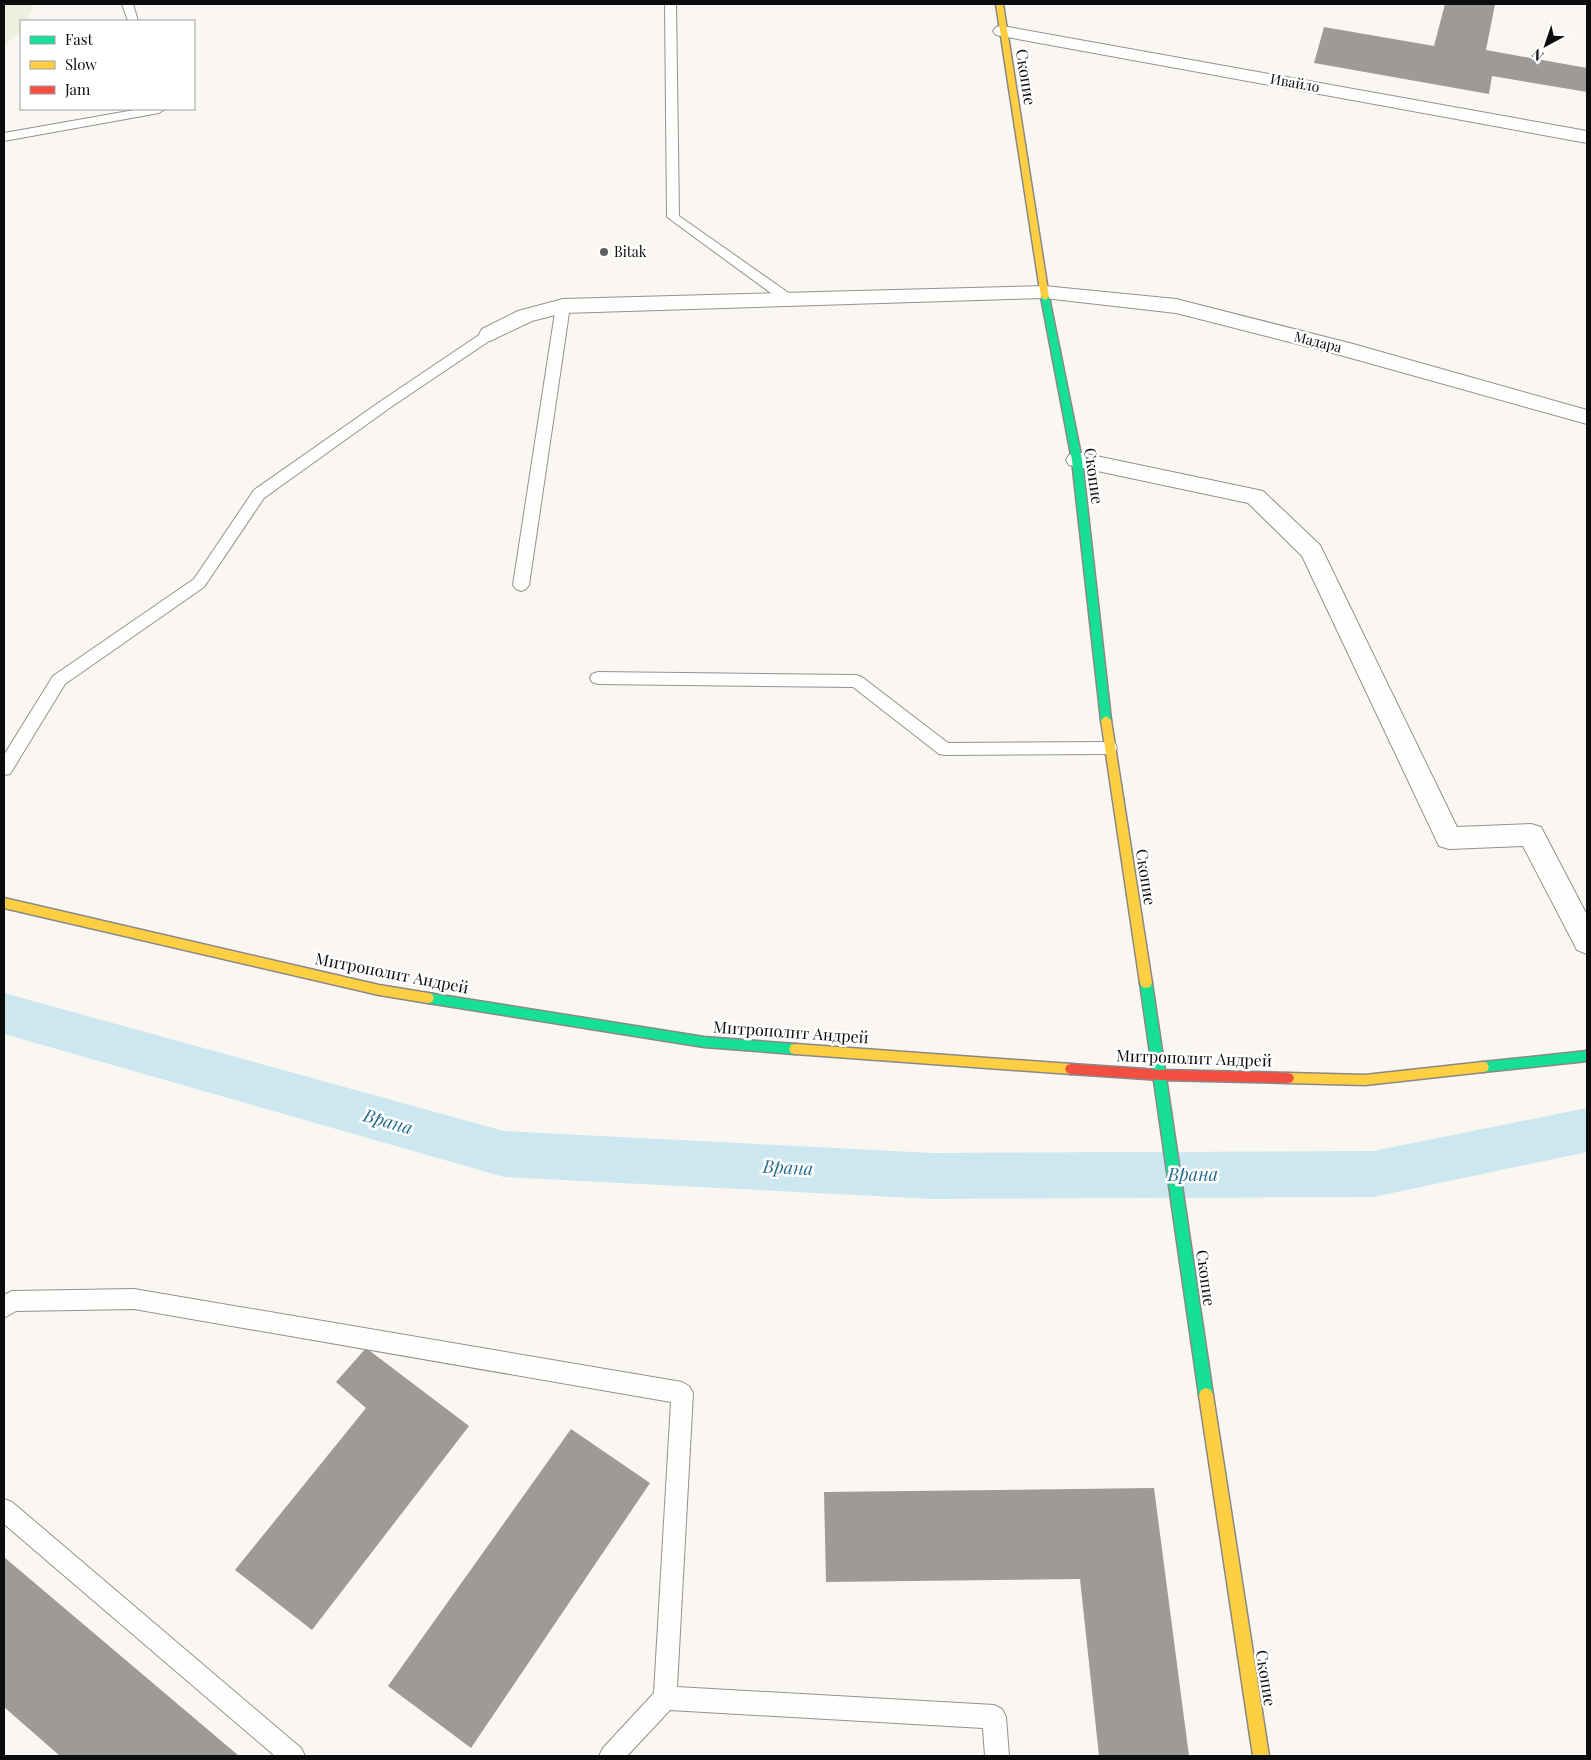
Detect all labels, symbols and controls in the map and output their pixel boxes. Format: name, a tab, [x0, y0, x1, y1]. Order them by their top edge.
legend	[20, 20, 195, 110]
north arrow	[1521, 20, 1571, 70]
text: Fast	[65, 29, 94, 49]
text: N	[1527, 45, 1547, 66]
street label: Скопие	[1012, 47, 1041, 107]
text: Slow	[65, 54, 97, 74]
street label: Ивайло	[1269, 69, 1322, 96]
text: Jam	[64, 79, 91, 99]
place label: Bitak	[614, 242, 647, 261]
marker: Bitak	[598, 246, 610, 258]
street label: Мадара	[1292, 326, 1344, 357]
street label: Скопие	[1080, 446, 1109, 505]
street label: Скопие	[1132, 847, 1161, 907]
street label: Митрополит Андрей	[314, 947, 471, 998]
street label: Митрополит Андрей	[713, 1016, 869, 1047]
street label: Митрополит Андрей	[1116, 1044, 1272, 1071]
water label: Врана	[360, 1102, 416, 1140]
water label: Врана	[761, 1154, 814, 1180]
water label: Врана	[1167, 1162, 1218, 1186]
street label: Скопие	[1192, 1248, 1221, 1307]
street label: Скопие	[1252, 1648, 1281, 1708]

